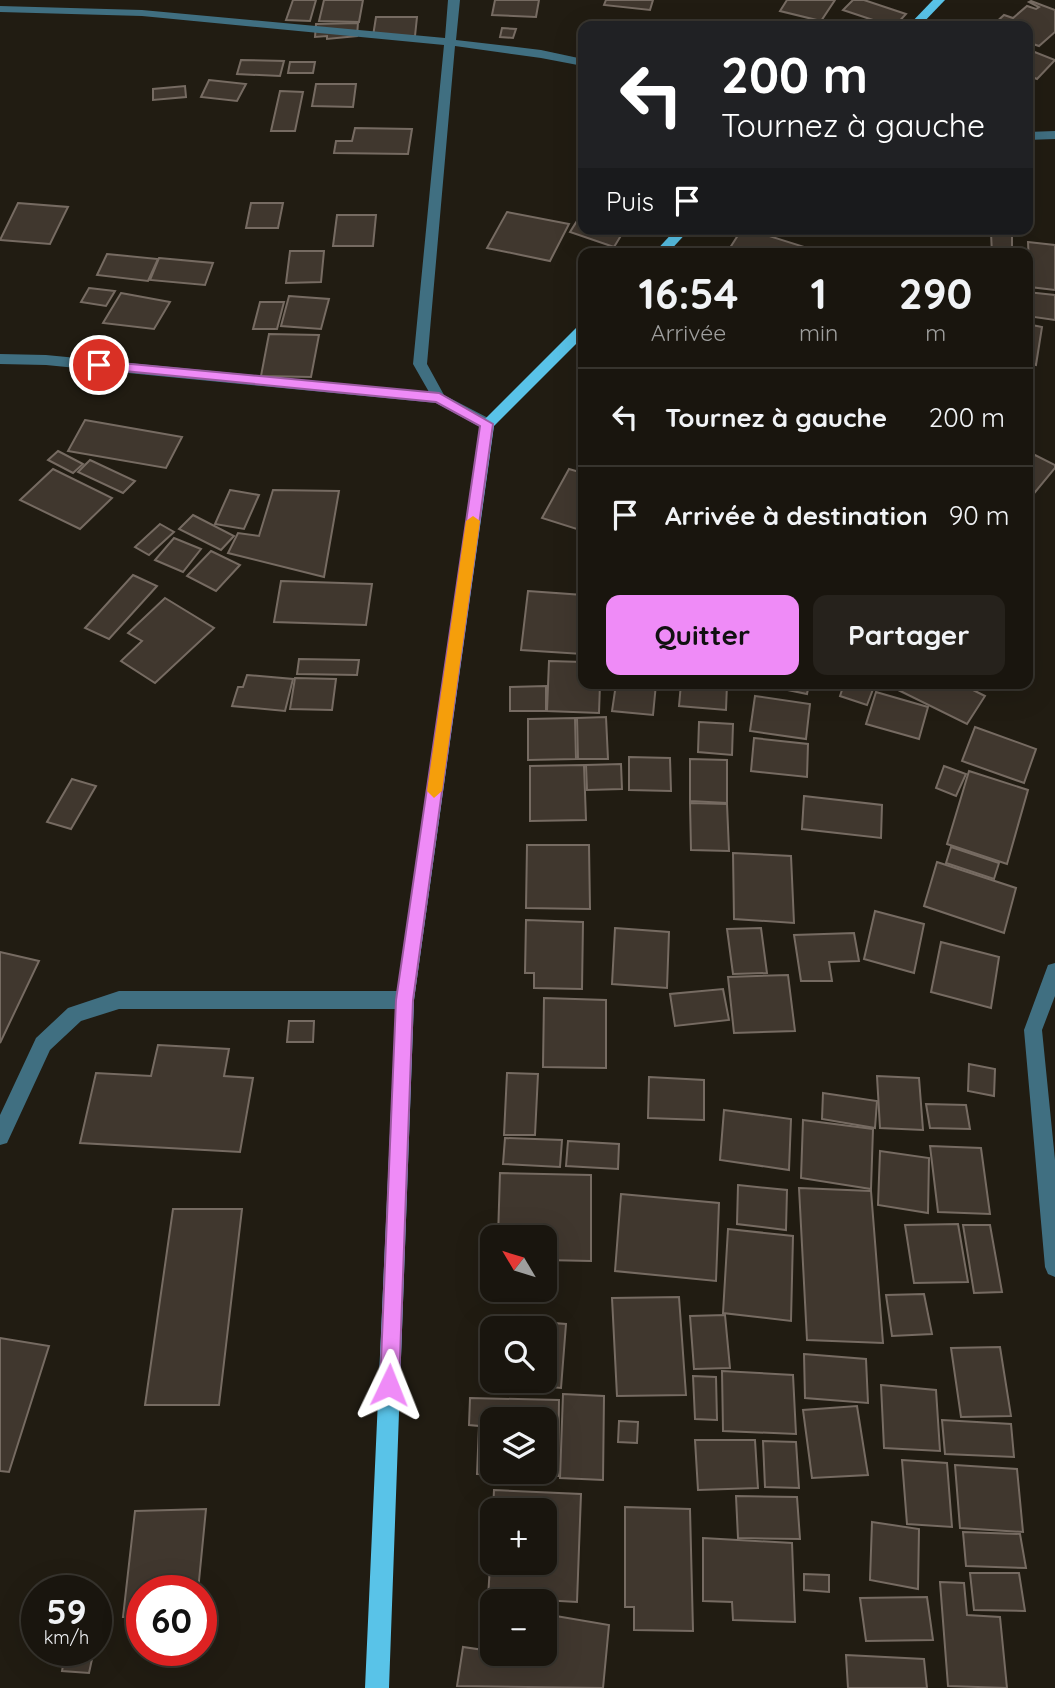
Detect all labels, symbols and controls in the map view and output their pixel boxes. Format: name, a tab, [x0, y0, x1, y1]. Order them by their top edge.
text: 200 m	[721, 44, 868, 105]
icon: left	[606, 49, 697, 140]
text: Tournez à gauche	[721, 105, 985, 145]
icon: arrive	[668, 182, 706, 220]
text: Puis	[606, 185, 654, 218]
text: 16:54	[639, 267, 739, 320]
text: 1	[811, 267, 827, 320]
text: 290	[899, 267, 972, 320]
text: Arrivée	[651, 318, 726, 347]
text: min	[799, 318, 838, 347]
text: m	[925, 318, 946, 347]
pin	[69, 335, 129, 395]
icon: arrive	[80, 346, 118, 384]
icon: left	[606, 398, 644, 436]
text: Tournez à gauche	[665, 401, 887, 434]
text: 200 m	[929, 401, 1005, 434]
icon: arrive	[606, 496, 644, 534]
text: Arrivée à destination	[665, 499, 928, 532]
text: 90 m	[949, 499, 1009, 532]
button: Quitter	[606, 595, 799, 675]
button: Partager	[813, 595, 1005, 675]
north arrow	[480, 1225, 556, 1302]
map controls	[480, 1225, 557, 1666]
button: search	[480, 1316, 557, 1393]
position arrow	[352, 1348, 426, 1422]
button: layers	[480, 1407, 557, 1484]
button: +	[480, 1498, 557, 1575]
speed limit sign: 60	[126, 1575, 217, 1666]
text: 59	[46, 1589, 87, 1633]
button: −	[480, 1589, 557, 1666]
text: km/h	[44, 1626, 89, 1649]

